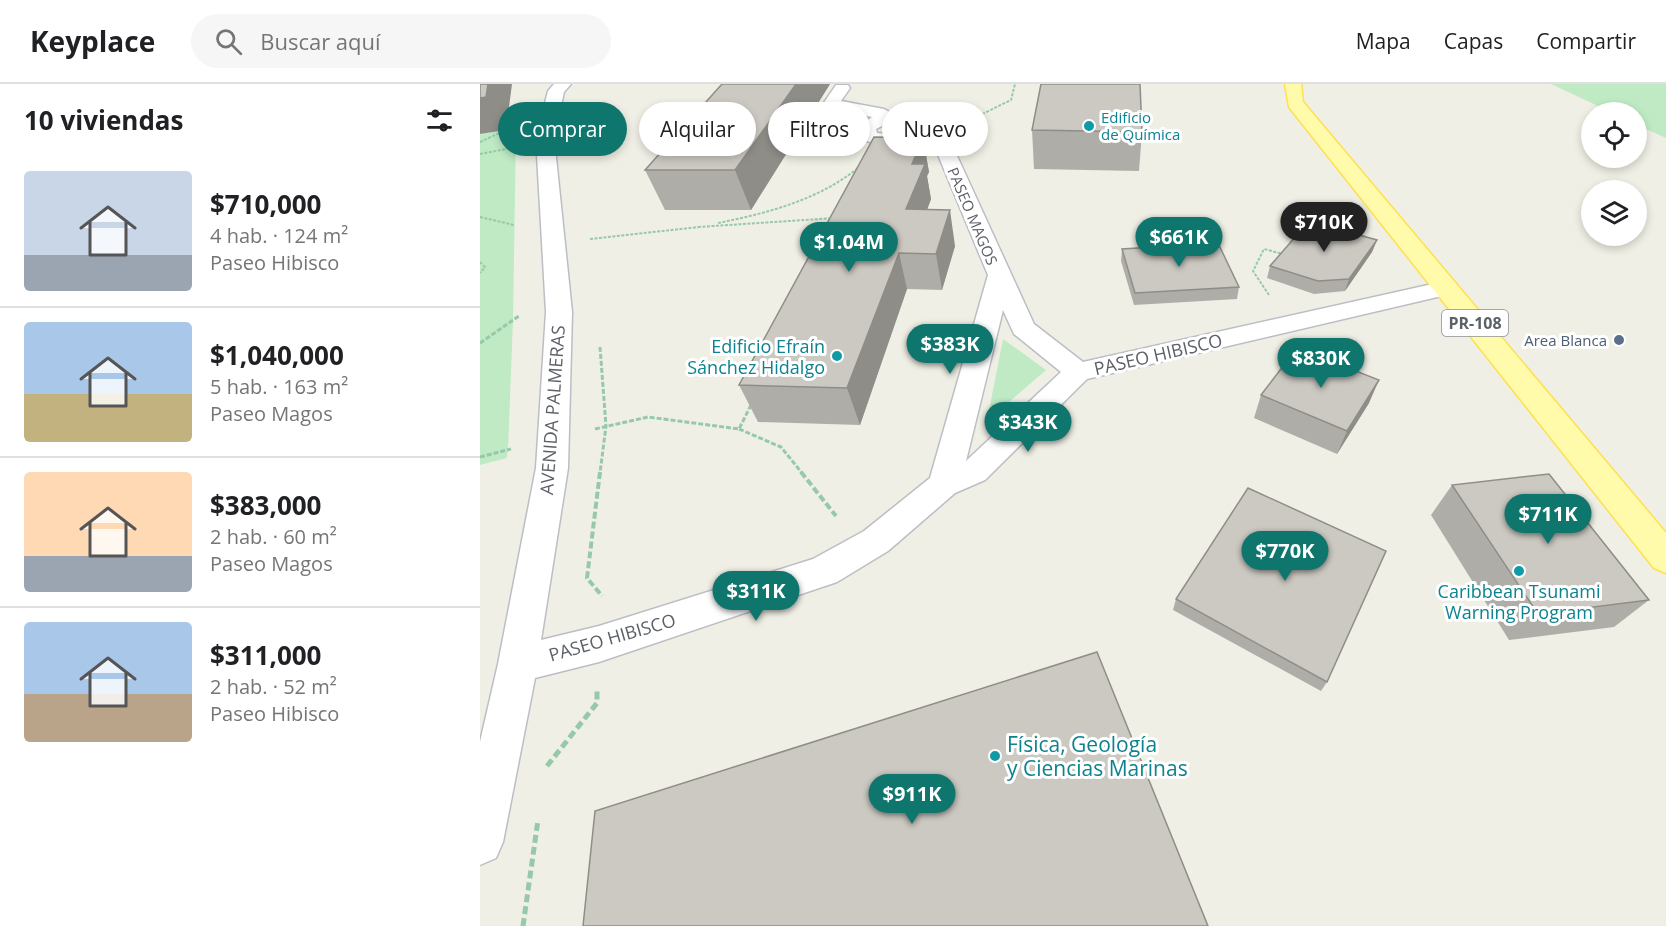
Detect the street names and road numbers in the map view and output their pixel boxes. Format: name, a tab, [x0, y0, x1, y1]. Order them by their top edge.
street label: PASEO MAGOS	[943, 164, 1003, 268]
road number: PR-108	[1442, 310, 1508, 336]
street label: AVENIDA PALMERAS	[534, 324, 570, 496]
street label: PASEO HIBISCO	[1092, 328, 1224, 380]
street label: PASEO HIBISCO	[546, 607, 678, 667]

